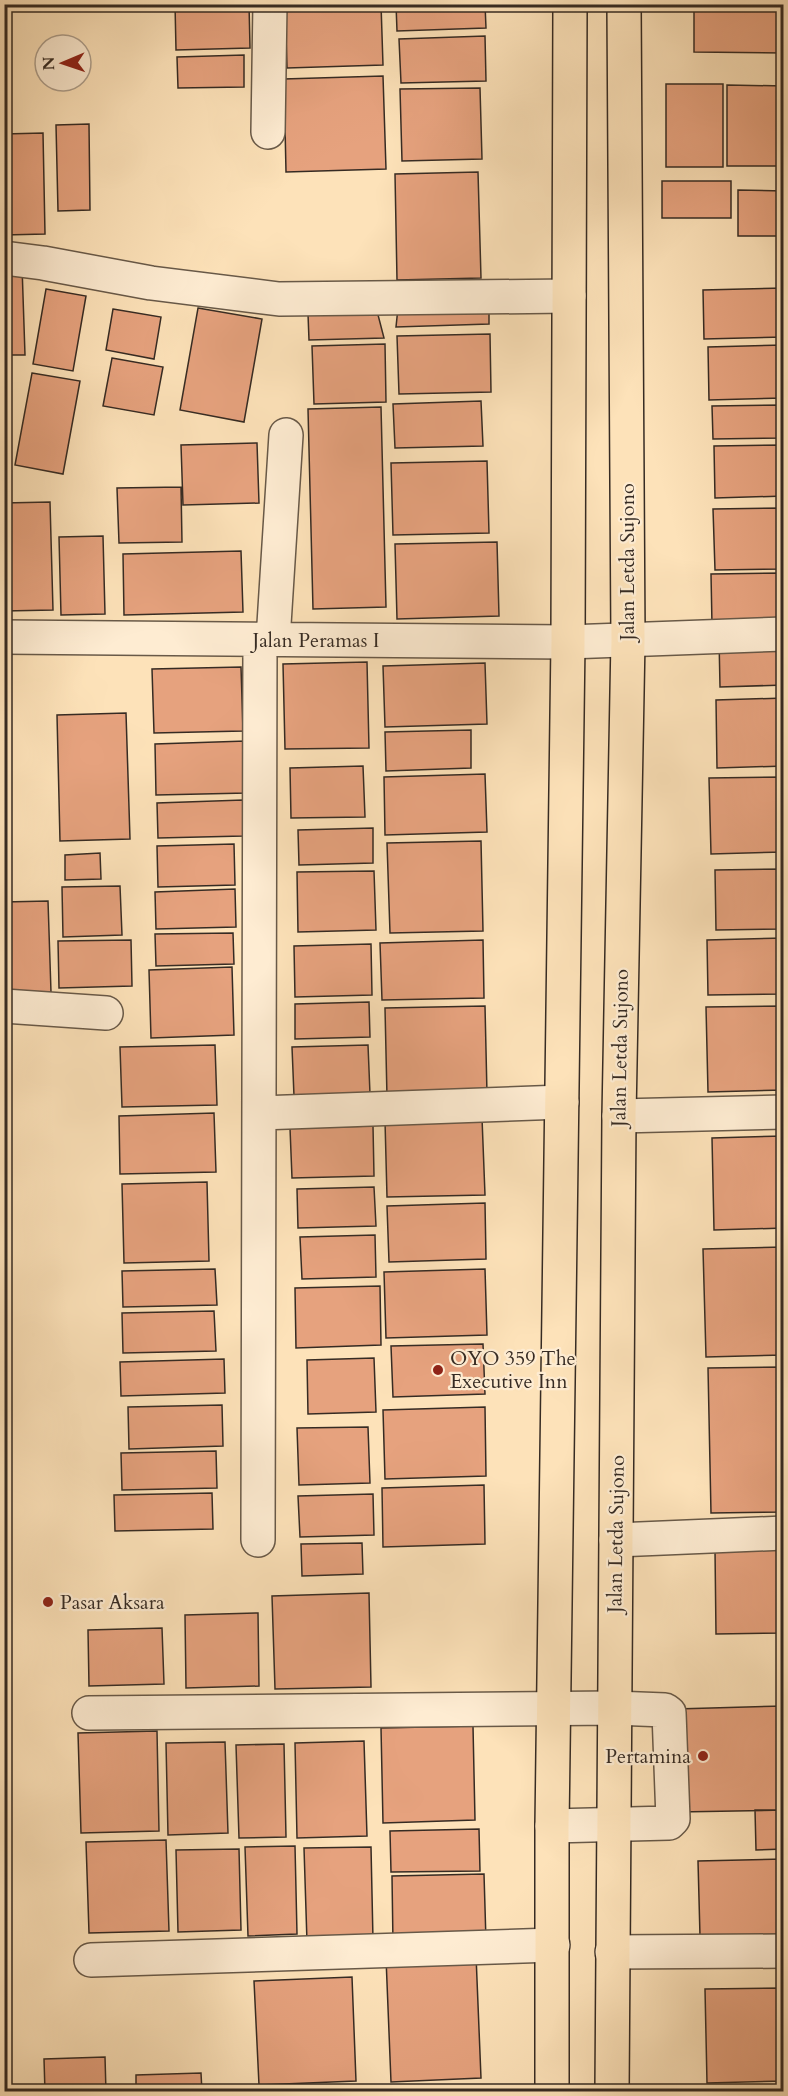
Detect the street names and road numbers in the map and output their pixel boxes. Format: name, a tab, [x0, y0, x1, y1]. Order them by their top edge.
street label: Jalan Letda Sujono	[614, 483, 641, 644]
street label: Jalan Peramas I	[249, 627, 380, 654]
street label: Jalan Letda Sujono	[605, 969, 635, 1130]
street label: Jalan Letda Sujono	[601, 1455, 631, 1616]

